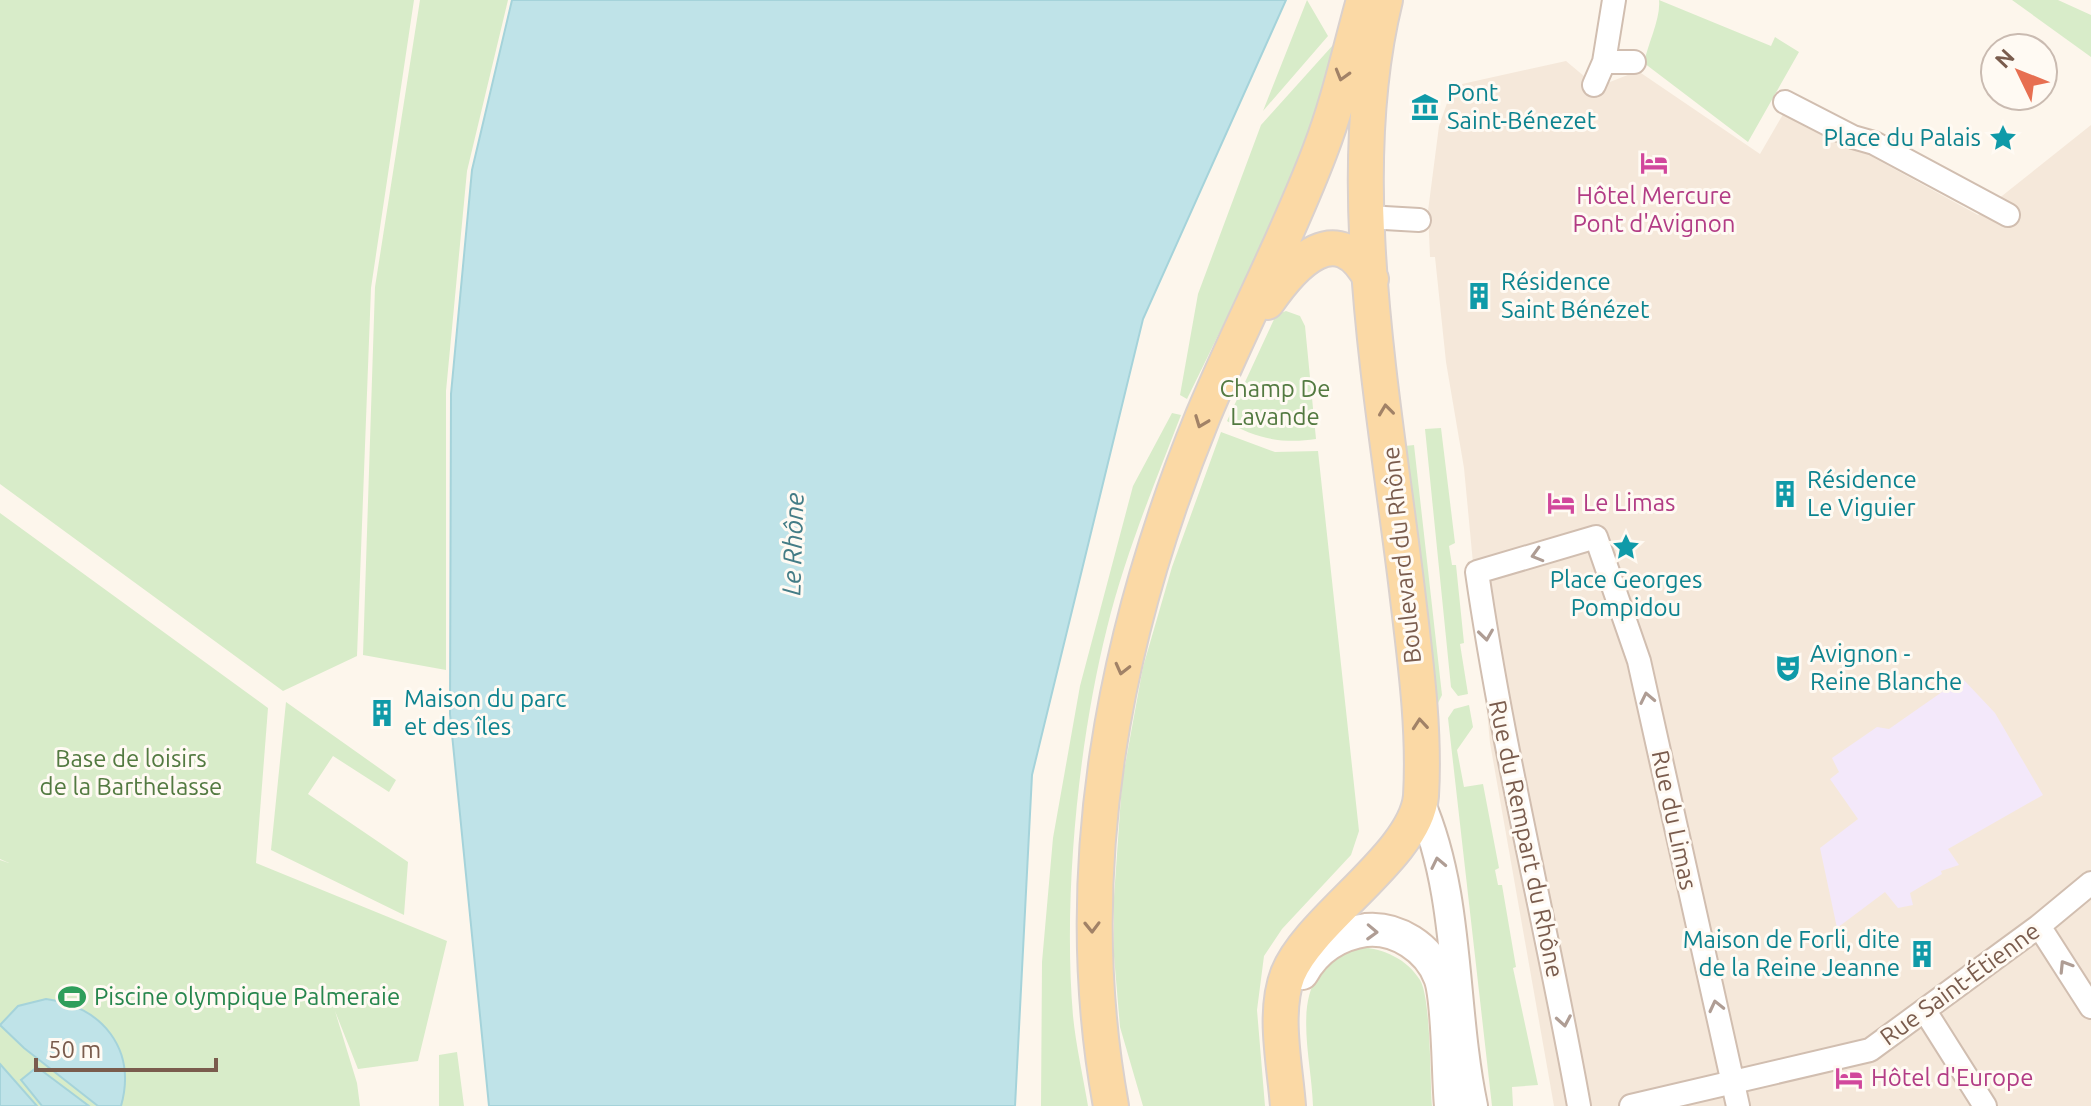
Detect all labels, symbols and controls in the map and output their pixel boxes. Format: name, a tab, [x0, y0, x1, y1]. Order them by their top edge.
north arrow	[1979, 32, 2059, 112]
text: N	[1989, 43, 2019, 73]
one-way arrow	[1335, 67, 1352, 81]
place label: Pont Saint-Bénezet	[1447, 79, 1597, 134]
museum icon: Pont Saint-Bénezet	[1410, 92, 1440, 122]
place icon: Place du Palais	[1988, 123, 2018, 153]
place label: Place du Palais	[1824, 124, 1981, 151]
hotel icon: Hôtel Mercure Pont d'Avignon	[1639, 148, 1669, 178]
place label: Hôtel Mercure Pont d'Avignon	[1572, 182, 1736, 237]
place label: Résidence Saint Bénézet	[1501, 268, 1650, 323]
building icon: Résidence Saint Bénézet	[1464, 281, 1494, 311]
park label: Champ De Lavande	[1219, 375, 1331, 430]
one-way arrow	[1378, 403, 1395, 417]
one-way arrow	[1195, 414, 1211, 428]
street label: Boulevard du Rhône	[1377, 445, 1426, 665]
place label: Résidence Le Viguier	[1807, 466, 1917, 521]
building icon: Résidence Le Viguier	[1770, 479, 1800, 509]
hotel icon: Le Limas	[1546, 488, 1576, 518]
place label: Le Limas	[1583, 489, 1675, 516]
water label: Le Rhône	[776, 492, 809, 596]
place icon: Place Georges Pompidou	[1611, 532, 1641, 562]
one-way arrow	[1530, 546, 1544, 562]
place label: Place Georges Pompidou	[1550, 566, 1702, 621]
one-way arrow	[1477, 628, 1494, 642]
place label: Avignon - Reine Blanche	[1810, 640, 1962, 695]
theatre icon: Avignon - Reine Blanche	[1773, 653, 1803, 683]
one-way arrow	[1114, 662, 1131, 675]
place label: Maison du parc et des îles	[404, 685, 567, 740]
one-way arrow	[1639, 692, 1656, 705]
building icon: Maison du parc et des îles	[367, 698, 397, 728]
street label: Rue du Rempart du Rhône	[1484, 698, 1569, 980]
one-way arrow	[1412, 717, 1429, 730]
park label: Base de loisirs de la Barthelasse	[40, 745, 222, 800]
street label: Rue du Limas	[1647, 748, 1702, 892]
one-way arrow	[1430, 856, 1447, 870]
street label: Rue Saint-Étienne	[1874, 916, 2045, 1050]
one-way arrow	[1084, 921, 1101, 934]
one-way arrow	[1366, 923, 1379, 940]
place label: Maison de Forli, dite de la Reine Jeanne	[1683, 926, 1900, 981]
building icon: Maison de Forli, dite de la Reine Jeanne	[1907, 939, 1937, 969]
one-way arrow	[2060, 960, 2075, 975]
sports icon: Piscine olympique Palmeraie	[57, 982, 87, 1012]
place label: Piscine olympique Palmeraie	[94, 983, 400, 1010]
one-way arrow	[1708, 1000, 1725, 1014]
one-way arrow	[1554, 1014, 1571, 1028]
scale bar	[36, 1022, 216, 1072]
text: 50 m	[48, 1036, 101, 1063]
hotel icon: Hôtel d'Europe	[1834, 1063, 1864, 1093]
place label: Hôtel d'Europe	[1871, 1064, 2033, 1091]

